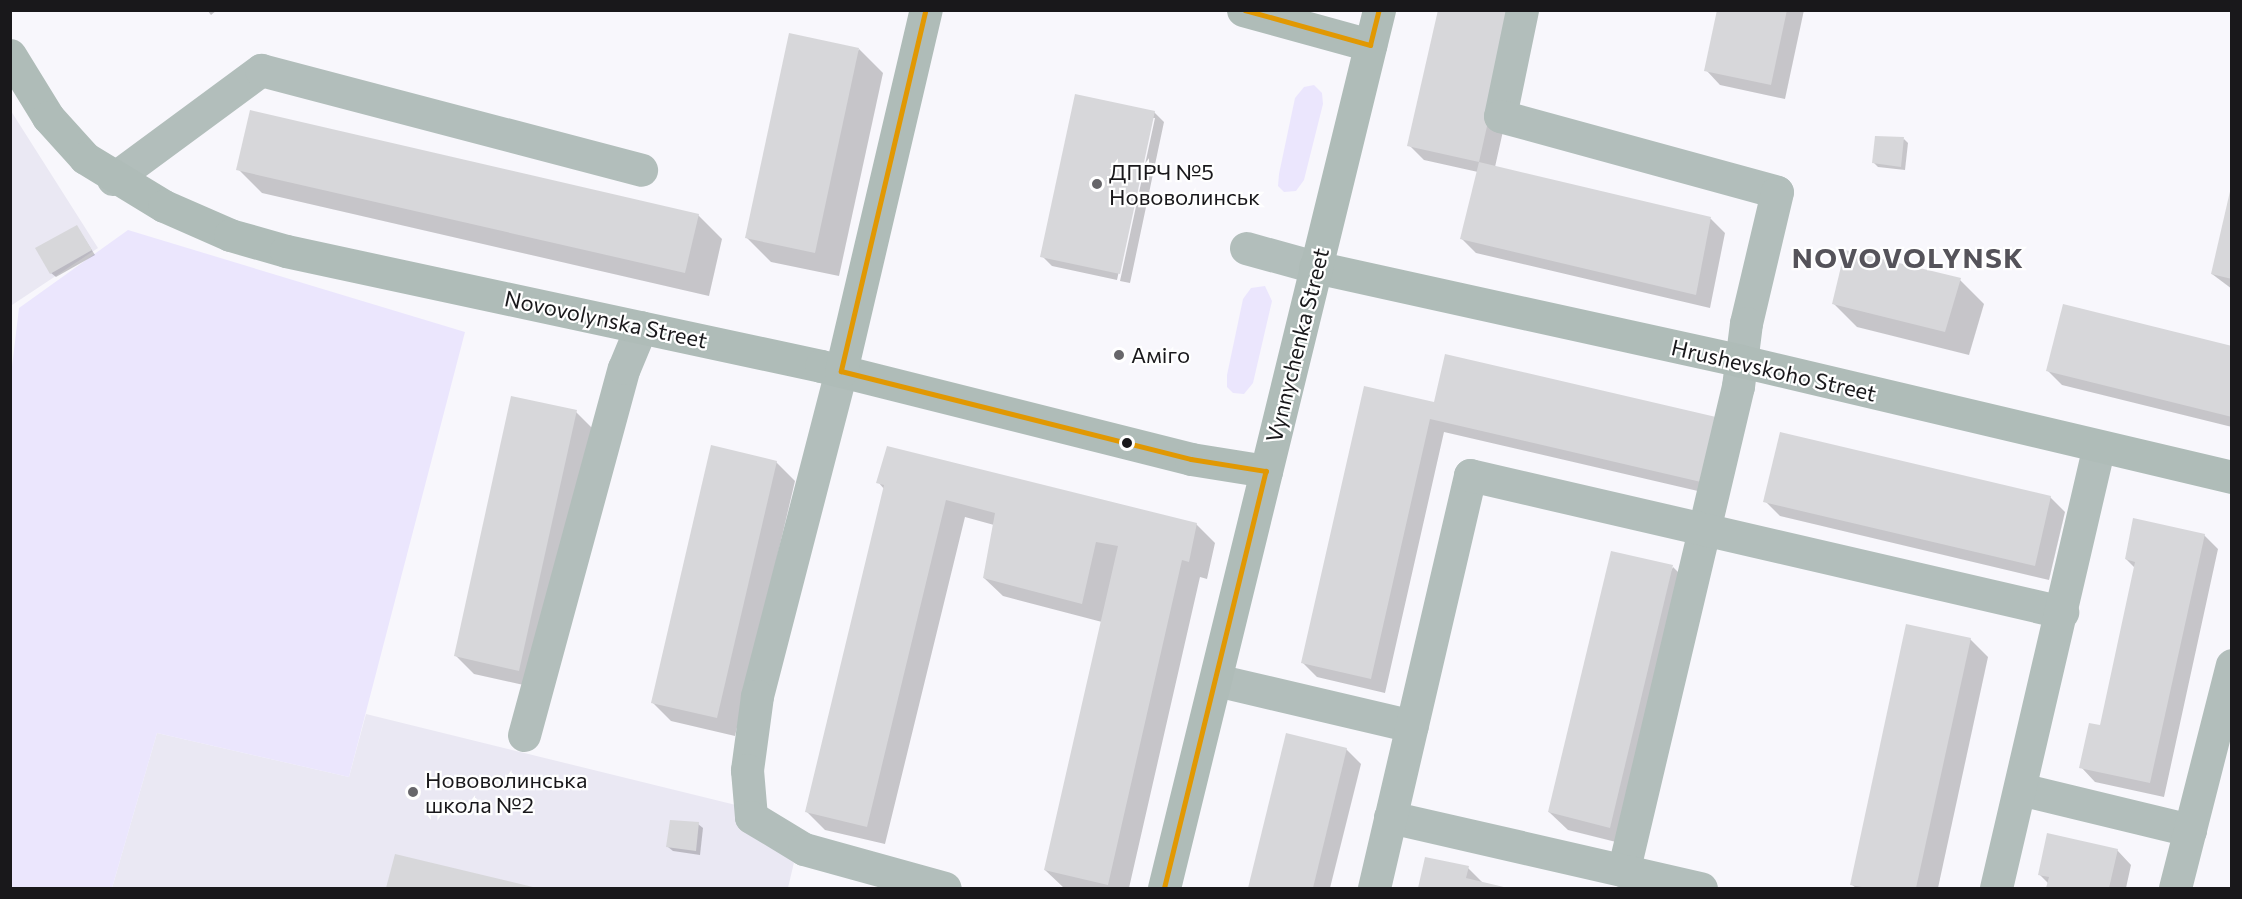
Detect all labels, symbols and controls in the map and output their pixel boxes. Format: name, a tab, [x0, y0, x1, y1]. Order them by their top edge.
place label: ДПРЧ №5 Нововолинськ	[1109, 158, 1260, 210]
marker: ДПРЧ №5 Нововолинськ	[1090, 177, 1104, 191]
district label: NOVOVOLYNSK	[1792, 240, 2024, 274]
street label: Vynnychenka Street	[1260, 245, 1334, 445]
street label: Novovolynska Street	[502, 285, 710, 353]
street label: Hrushevskoho Street	[1669, 334, 1879, 406]
place label: Аміго	[1131, 342, 1190, 368]
marker: Аміго	[1112, 348, 1126, 362]
unlabelled marker	[1121, 437, 1133, 449]
place label: Нововолинська школа №2	[425, 766, 587, 818]
marker: Нововолинська школа №2	[406, 785, 420, 799]

